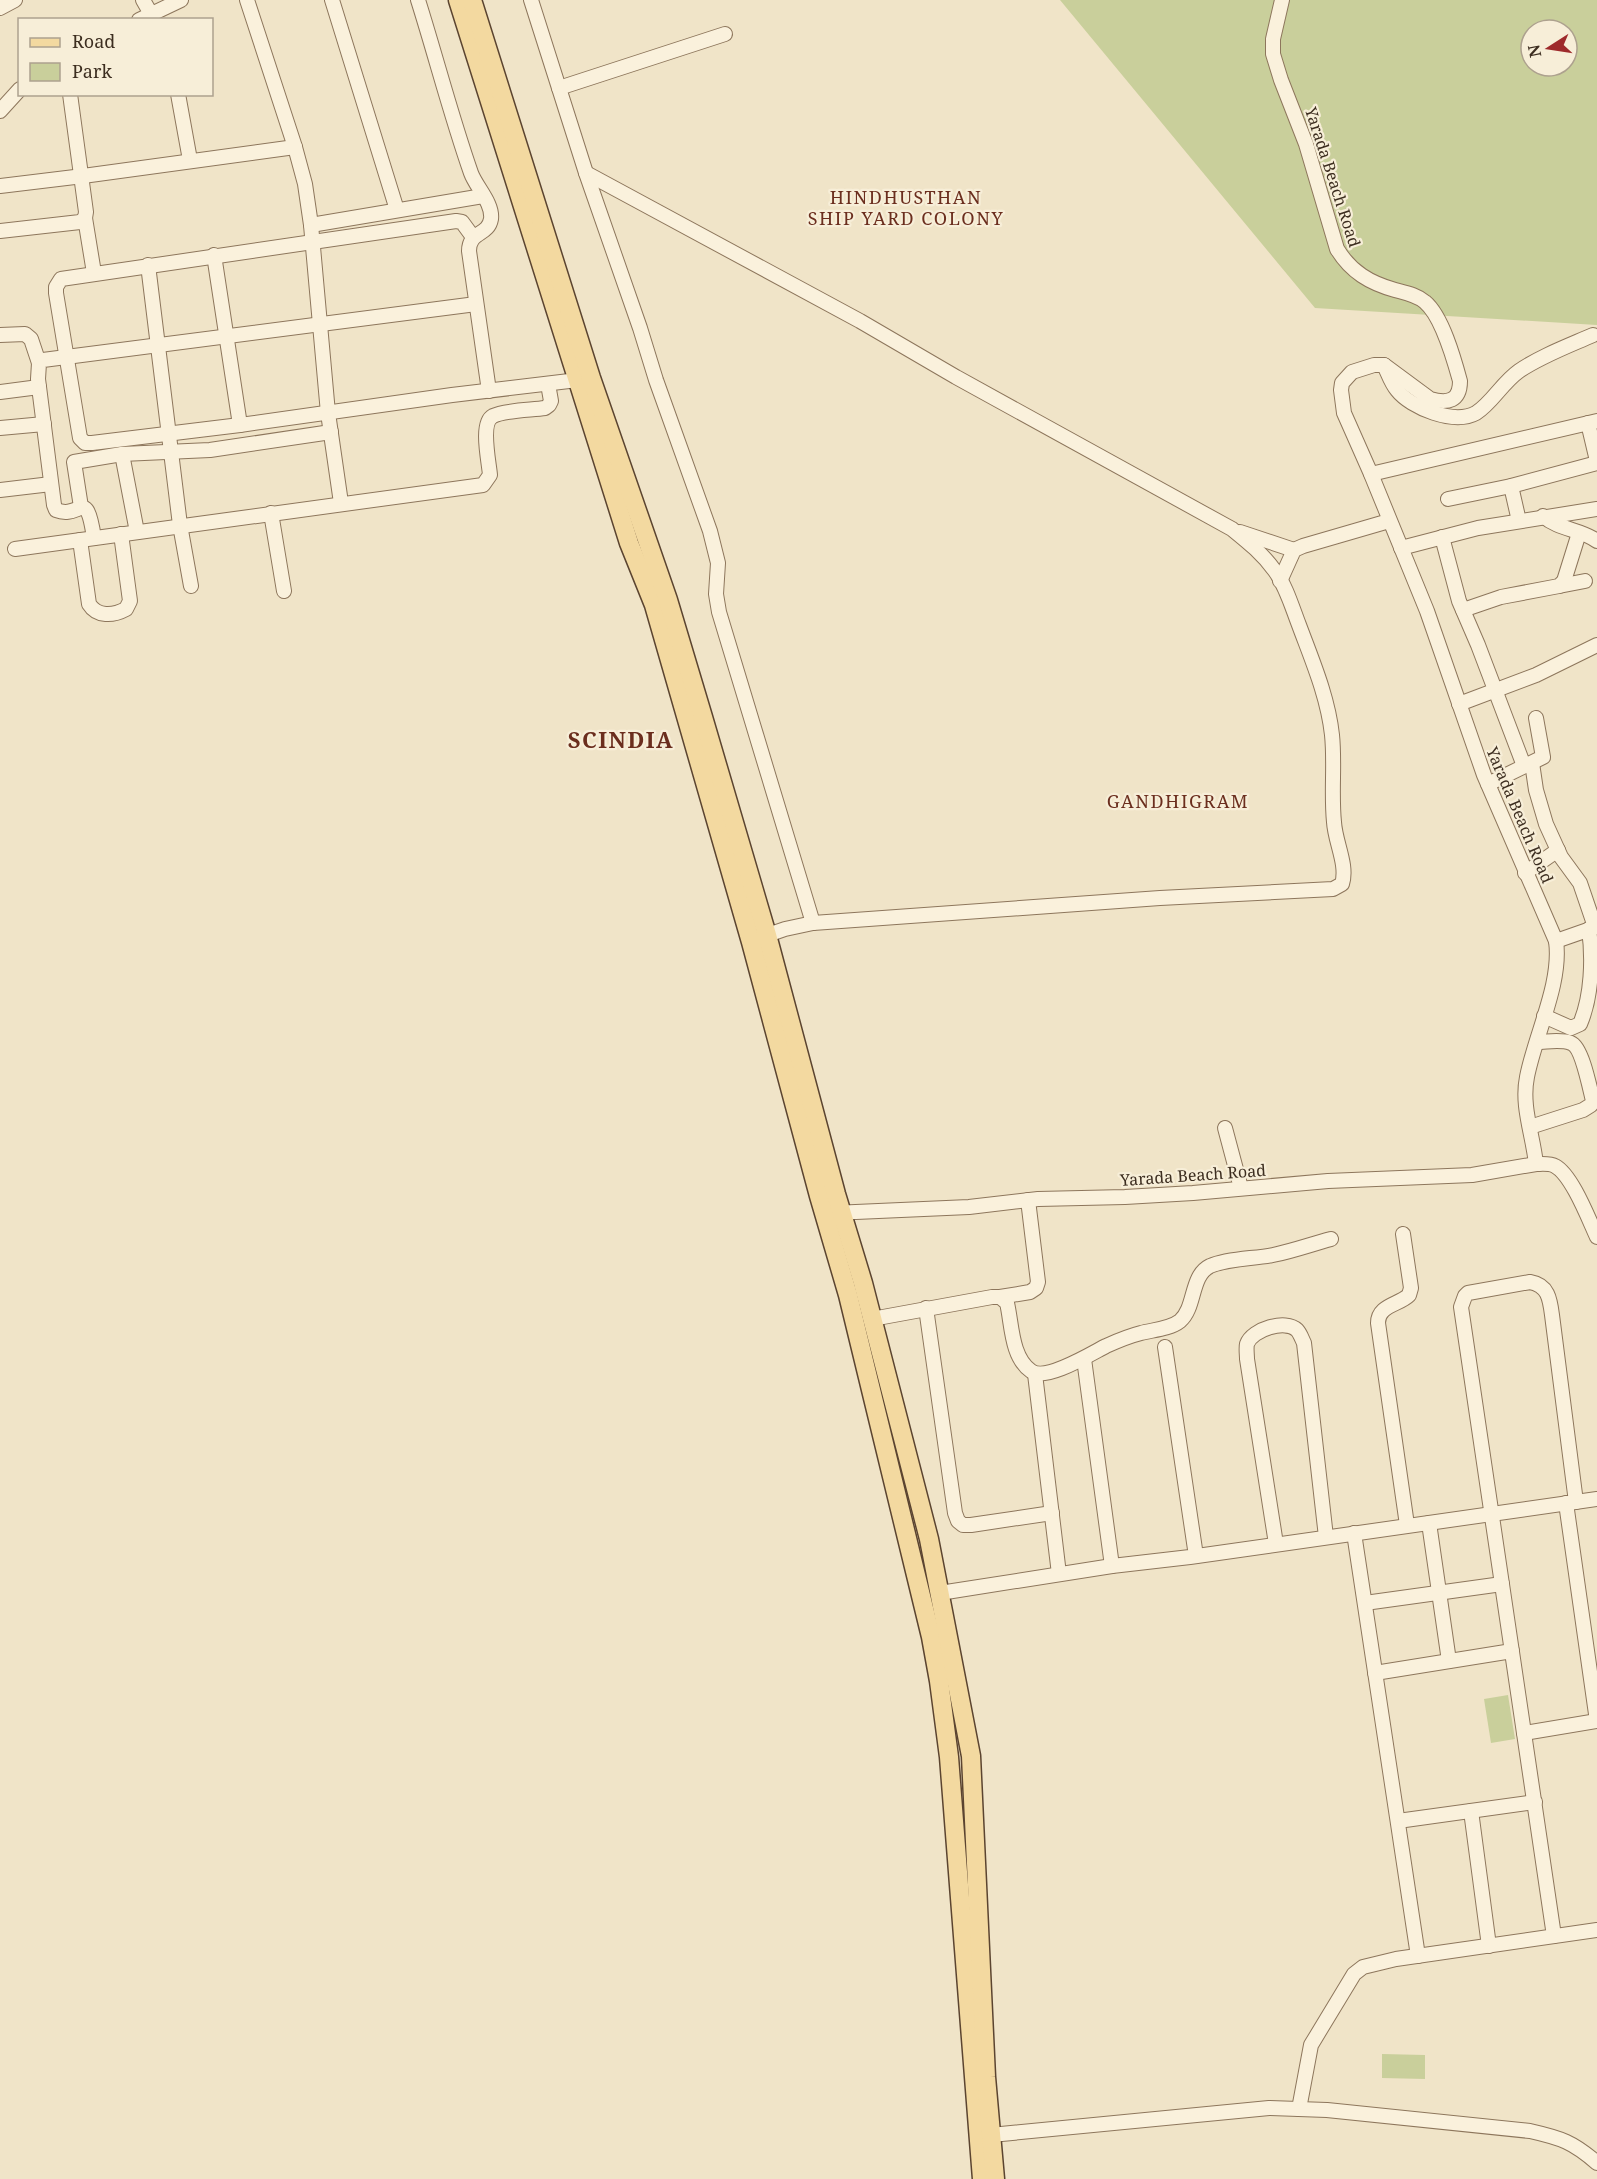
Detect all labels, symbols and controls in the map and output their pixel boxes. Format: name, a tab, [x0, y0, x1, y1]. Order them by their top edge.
legend	[18, 18, 213, 96]
north arrow	[1519, 18, 1579, 78]
text: Road	[72, 29, 115, 53]
text: N	[1522, 42, 1546, 60]
text: Park	[72, 59, 112, 83]
street label: Yarada Beach Road	[1300, 103, 1366, 250]
district label: HINDHUSTHAN SHIP YARD COLONY	[808, 185, 1004, 230]
district label: SCINDIA	[568, 724, 674, 754]
street label: Yarada Beach Road	[1481, 743, 1559, 887]
district label: GANDHIGRAM	[1107, 789, 1249, 813]
street label: Yarada Beach Road	[1118, 1159, 1267, 1191]

